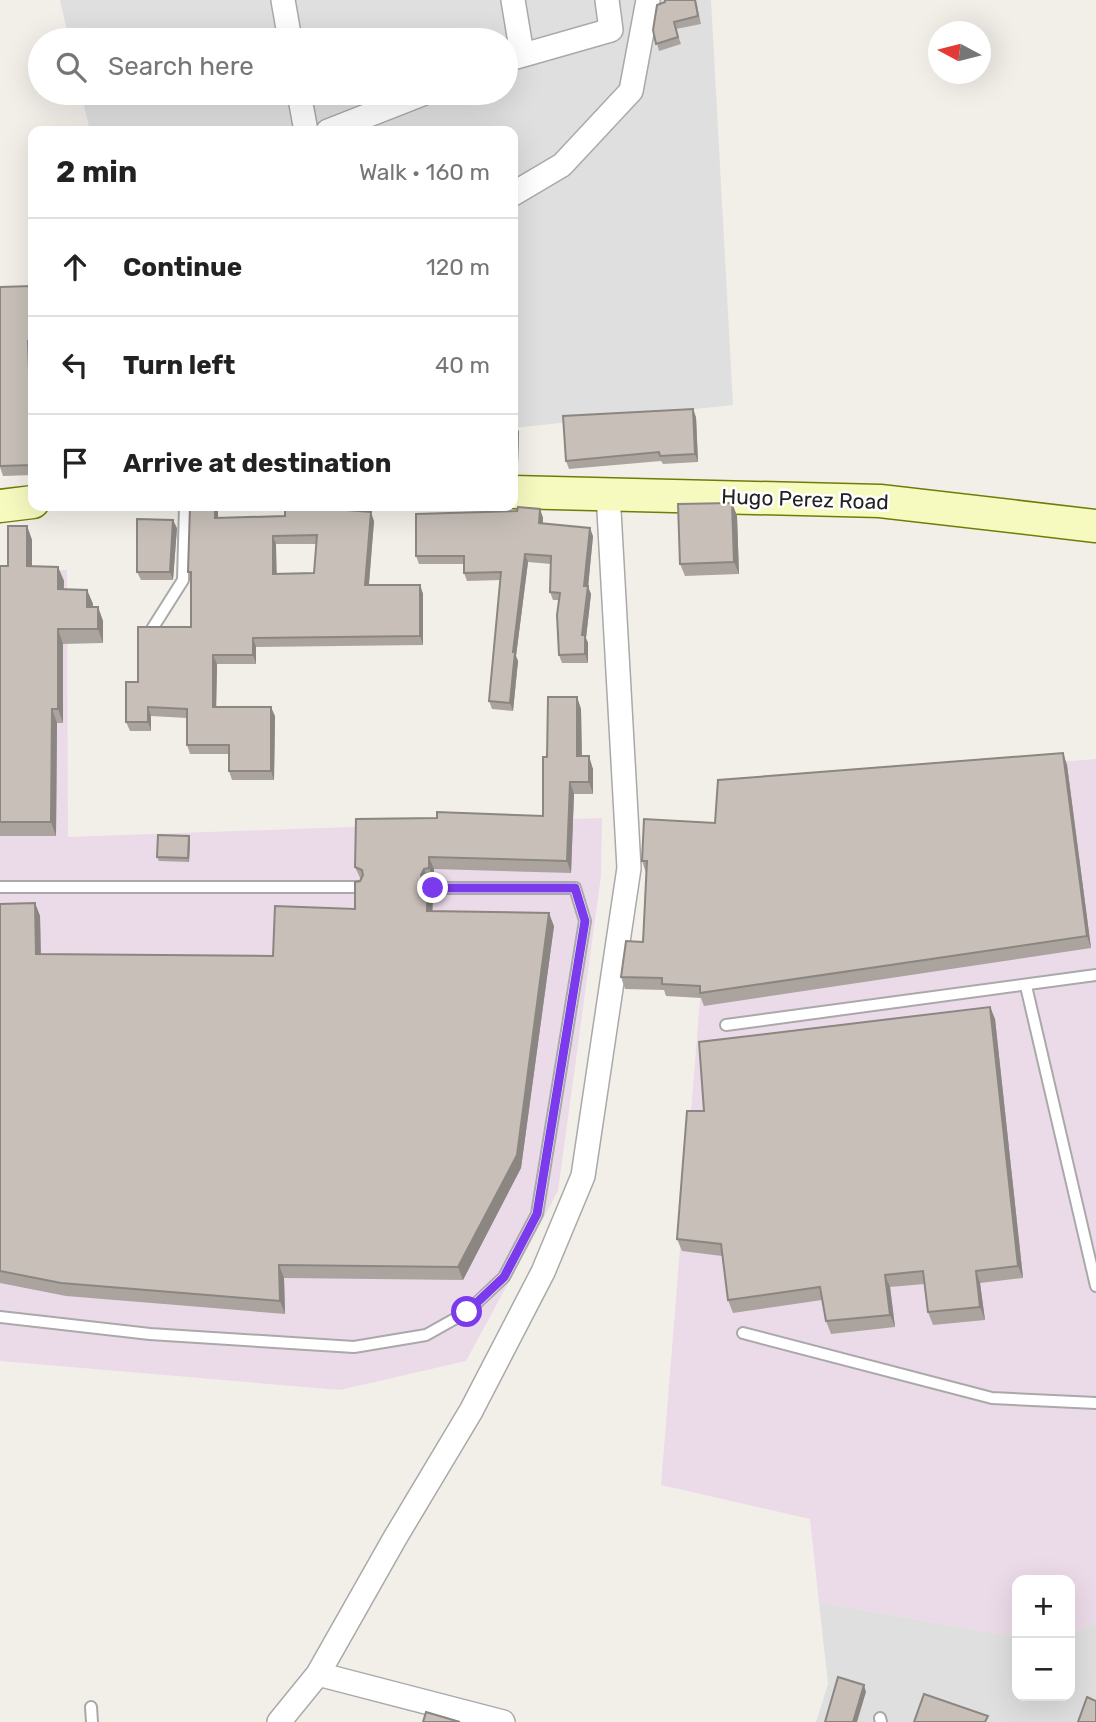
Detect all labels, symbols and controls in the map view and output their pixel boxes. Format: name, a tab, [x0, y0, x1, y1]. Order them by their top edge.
north arrow	[928, 21, 991, 84]
search box	[28, 28, 518, 105]
icon: search	[52, 48, 90, 86]
text: Search here	[108, 51, 254, 82]
text: 2 min	[56, 154, 137, 190]
text: Walk · 160 m	[359, 158, 490, 186]
icon: ahead	[56, 248, 94, 286]
text: Continue	[123, 252, 242, 283]
text: 120 m	[426, 253, 490, 281]
icon: left	[56, 346, 94, 384]
text: Turn left	[123, 350, 235, 381]
text: 40 m	[435, 351, 490, 379]
icon: arrive	[56, 444, 94, 482]
text: Arrive at destination	[123, 448, 391, 479]
street label: Hugo Perez Road	[721, 484, 889, 514]
route end	[417, 872, 448, 903]
route start	[451, 1296, 482, 1327]
map controls	[1012, 1575, 1075, 1701]
button: +	[1012, 1575, 1075, 1638]
button: −	[1012, 1638, 1075, 1701]

